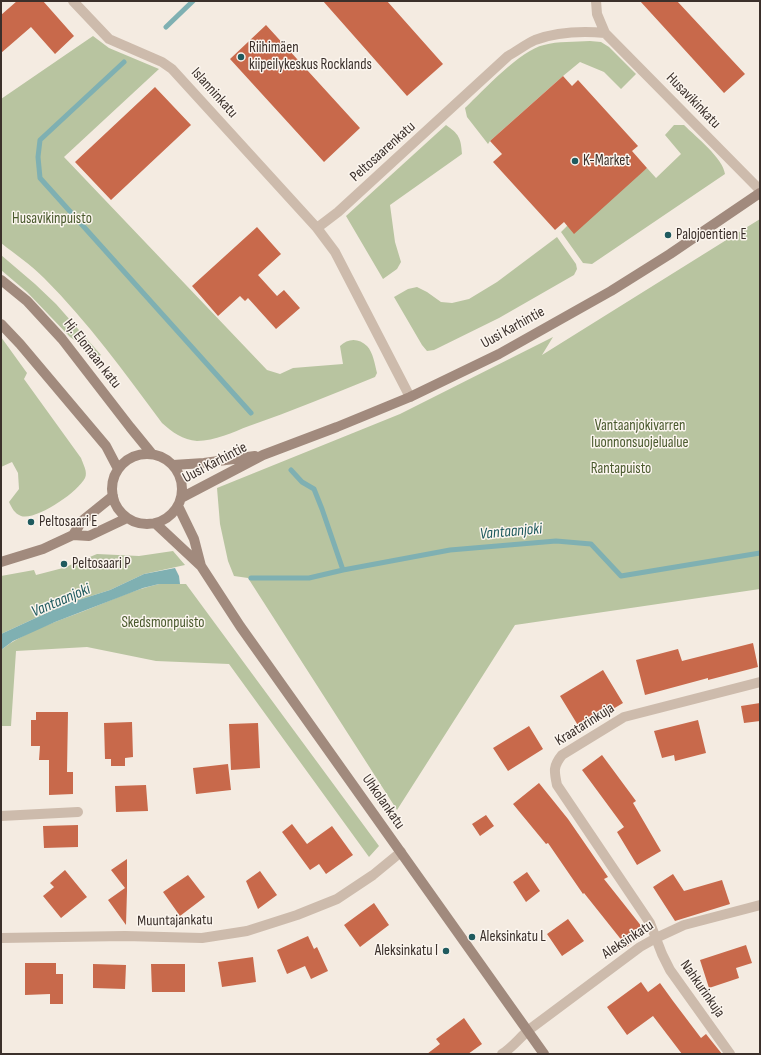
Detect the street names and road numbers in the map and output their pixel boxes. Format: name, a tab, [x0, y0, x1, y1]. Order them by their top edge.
street label: Islanninkatu	[187, 64, 241, 122]
street label: Husavikinkatu	[662, 69, 724, 133]
street label: Peltosaarenkatu	[347, 118, 419, 186]
street label: Uusi Karhintie	[478, 303, 548, 353]
street label: Hj. Elomaan katu	[59, 316, 125, 392]
street label: Uusi Karhintie	[180, 439, 250, 487]
street label: Kraatarinkuja	[552, 700, 618, 750]
street label: Uhkolankatu	[358, 771, 408, 833]
street label: Muuntajankatu	[137, 911, 213, 931]
street label: Aleksinkatu	[599, 917, 657, 963]
street label: Nahkurinkuja	[676, 957, 728, 1021]

